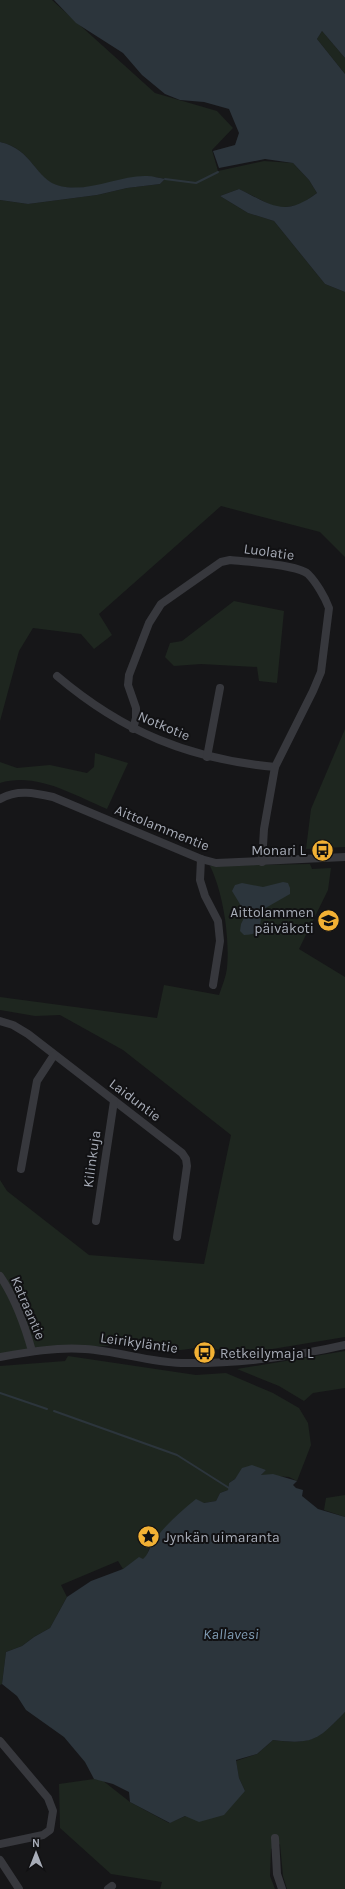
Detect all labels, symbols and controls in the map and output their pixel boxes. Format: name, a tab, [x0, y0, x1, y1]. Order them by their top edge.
street label: Luolatie	[243, 540, 295, 564]
street label: Notkotie	[136, 707, 192, 745]
street label: Aittolammentie	[112, 801, 212, 855]
bus stop icon: Monari L	[309, 837, 335, 863]
place label: Monari L	[251, 842, 306, 859]
place label: Aittolammen päiväkoti	[230, 904, 314, 937]
school or university icon: Aittolammen päiväkoti	[316, 907, 342, 933]
street label: Laiduntie	[106, 1075, 164, 1125]
street label: Kilinkuja	[80, 1129, 104, 1189]
street label: Katraantie	[7, 1274, 49, 1342]
street label: Leirikyläntie	[99, 1329, 179, 1357]
bus stop icon: Retkeilymaja L	[191, 1340, 217, 1366]
place label: Retkeilymaja L	[220, 1345, 314, 1362]
place icon: Jynkän uimaranta	[136, 1524, 162, 1550]
place label: Jynkän uimaranta	[164, 1529, 280, 1546]
water label: Kallavesi	[203, 1625, 259, 1643]
north arrow	[16, 1833, 56, 1873]
text: N	[32, 1837, 40, 1850]

